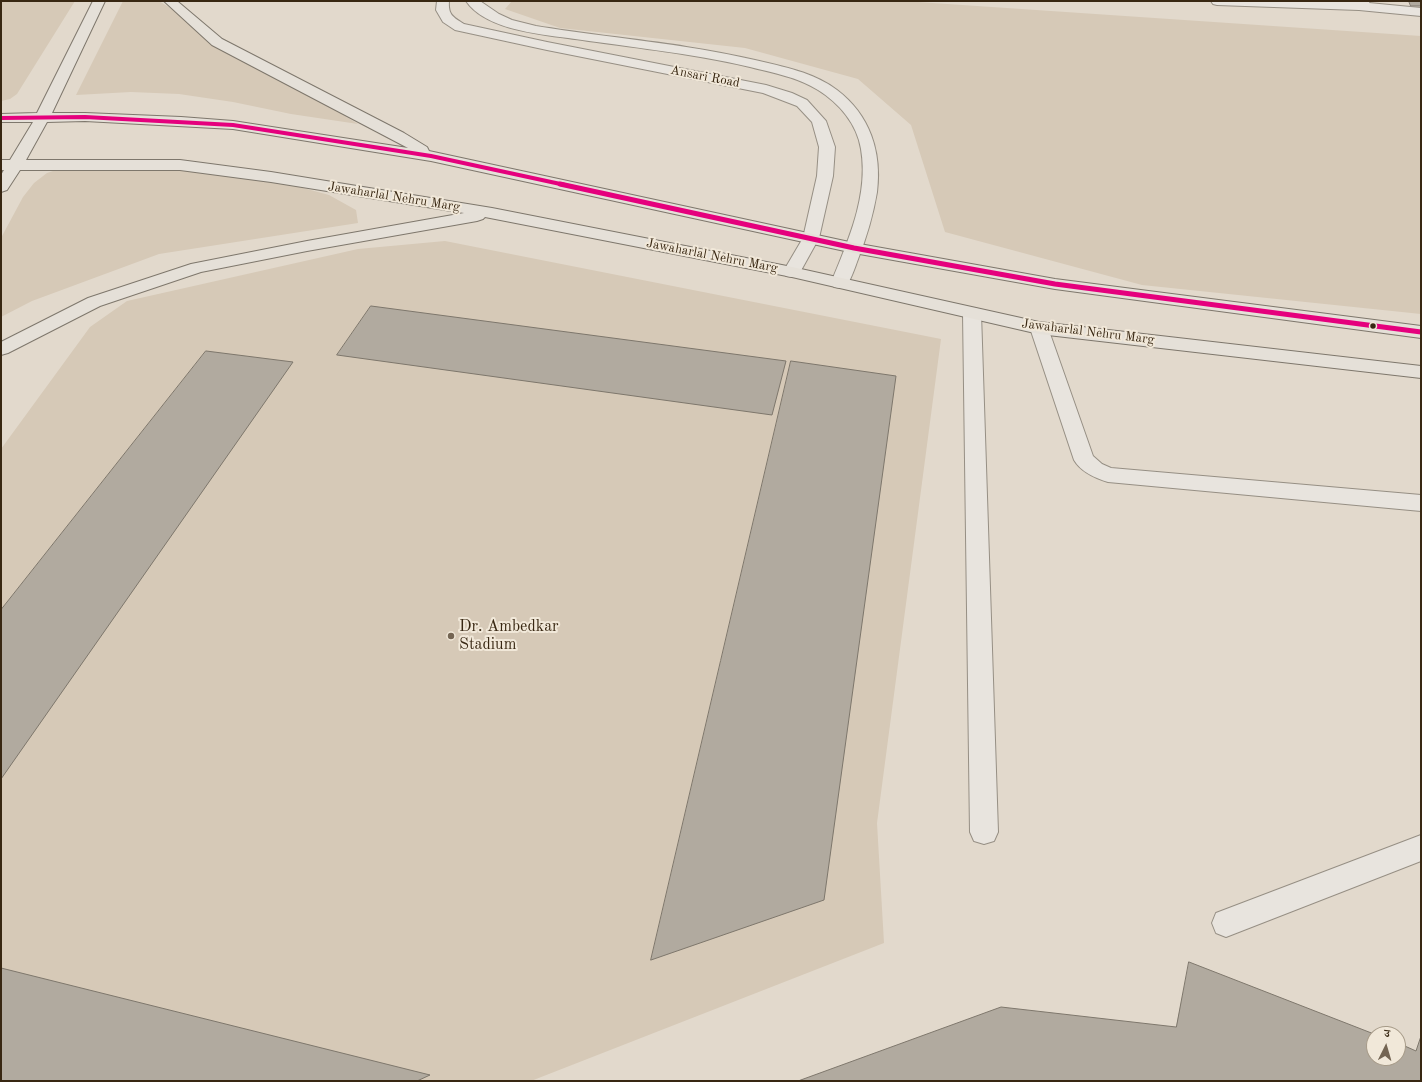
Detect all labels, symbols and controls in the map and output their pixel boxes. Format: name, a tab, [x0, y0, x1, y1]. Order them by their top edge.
street label: Ansari Road	[669, 63, 741, 91]
street label: Jawaharlal Nehru Marg	[327, 179, 461, 215]
street label: Jawaharlal Nehru Marg	[645, 236, 779, 276]
street label: Jawaharlal Nehru Marg	[1021, 316, 1155, 348]
unlabelled marker	[1368, 321, 1378, 331]
place label: Dr. Ambedkar Stadium	[459, 617, 559, 655]
marker: Dr. Ambedkar Stadium	[446, 631, 456, 641]
north arrow	[1366, 1026, 1406, 1066]
text: उ	[1384, 1029, 1390, 1040]

